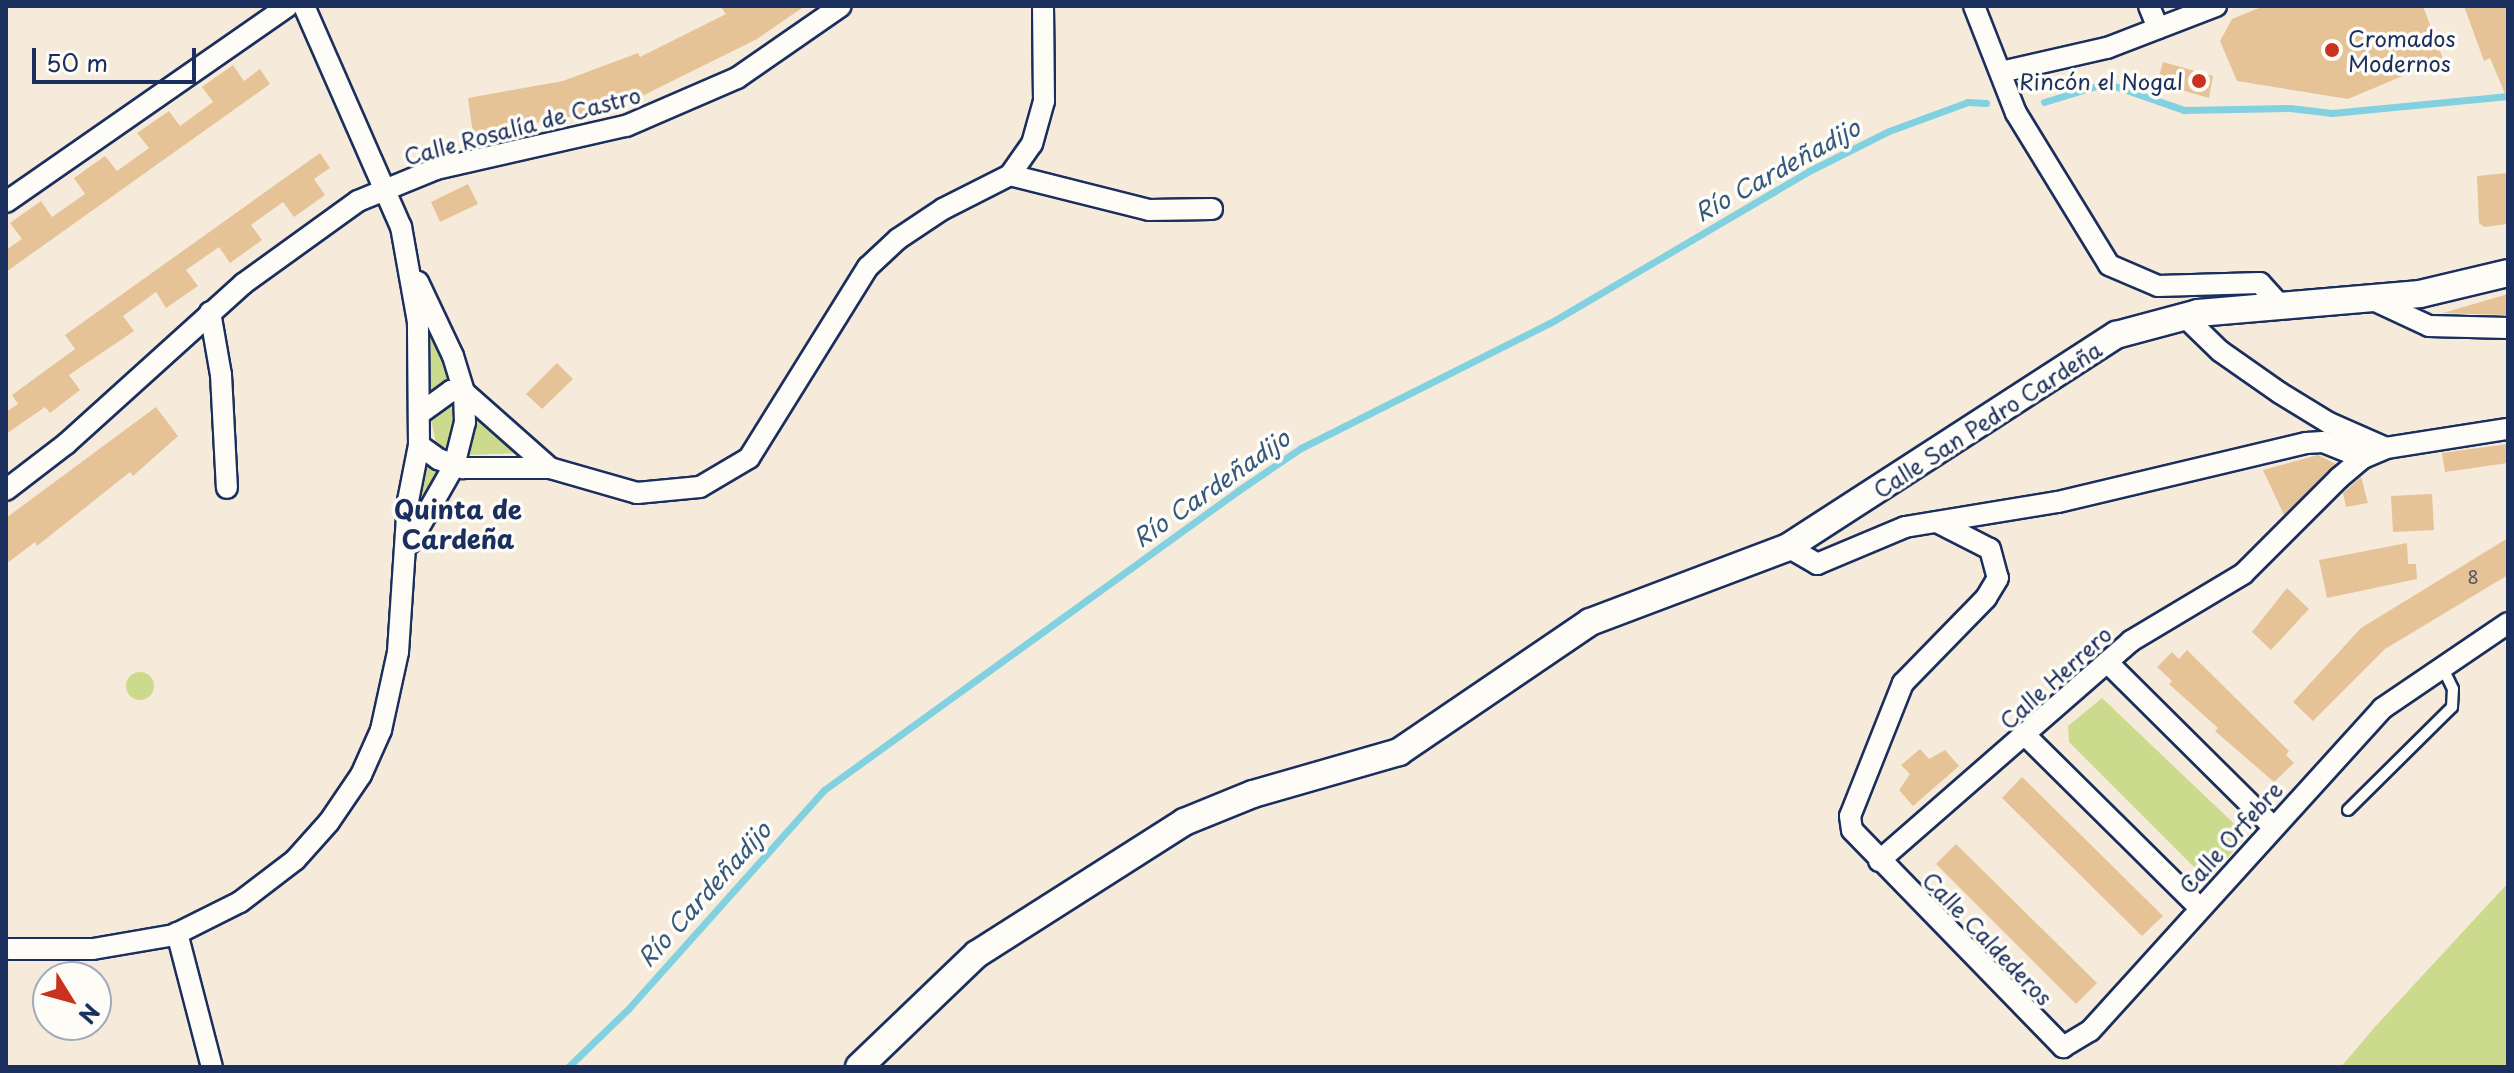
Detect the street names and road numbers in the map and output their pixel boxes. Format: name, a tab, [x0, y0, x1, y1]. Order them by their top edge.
street label: Calle Rosalía de Castro	[399, 80, 645, 170]
street label: Calle San Pedro Cardeña	[1869, 336, 2105, 502]
street label: Calle Herrero	[1993, 619, 2117, 735]
street label: Calle Orfebre	[2173, 776, 2287, 898]
street label: Calle Caldederos	[1918, 866, 2058, 1010]

